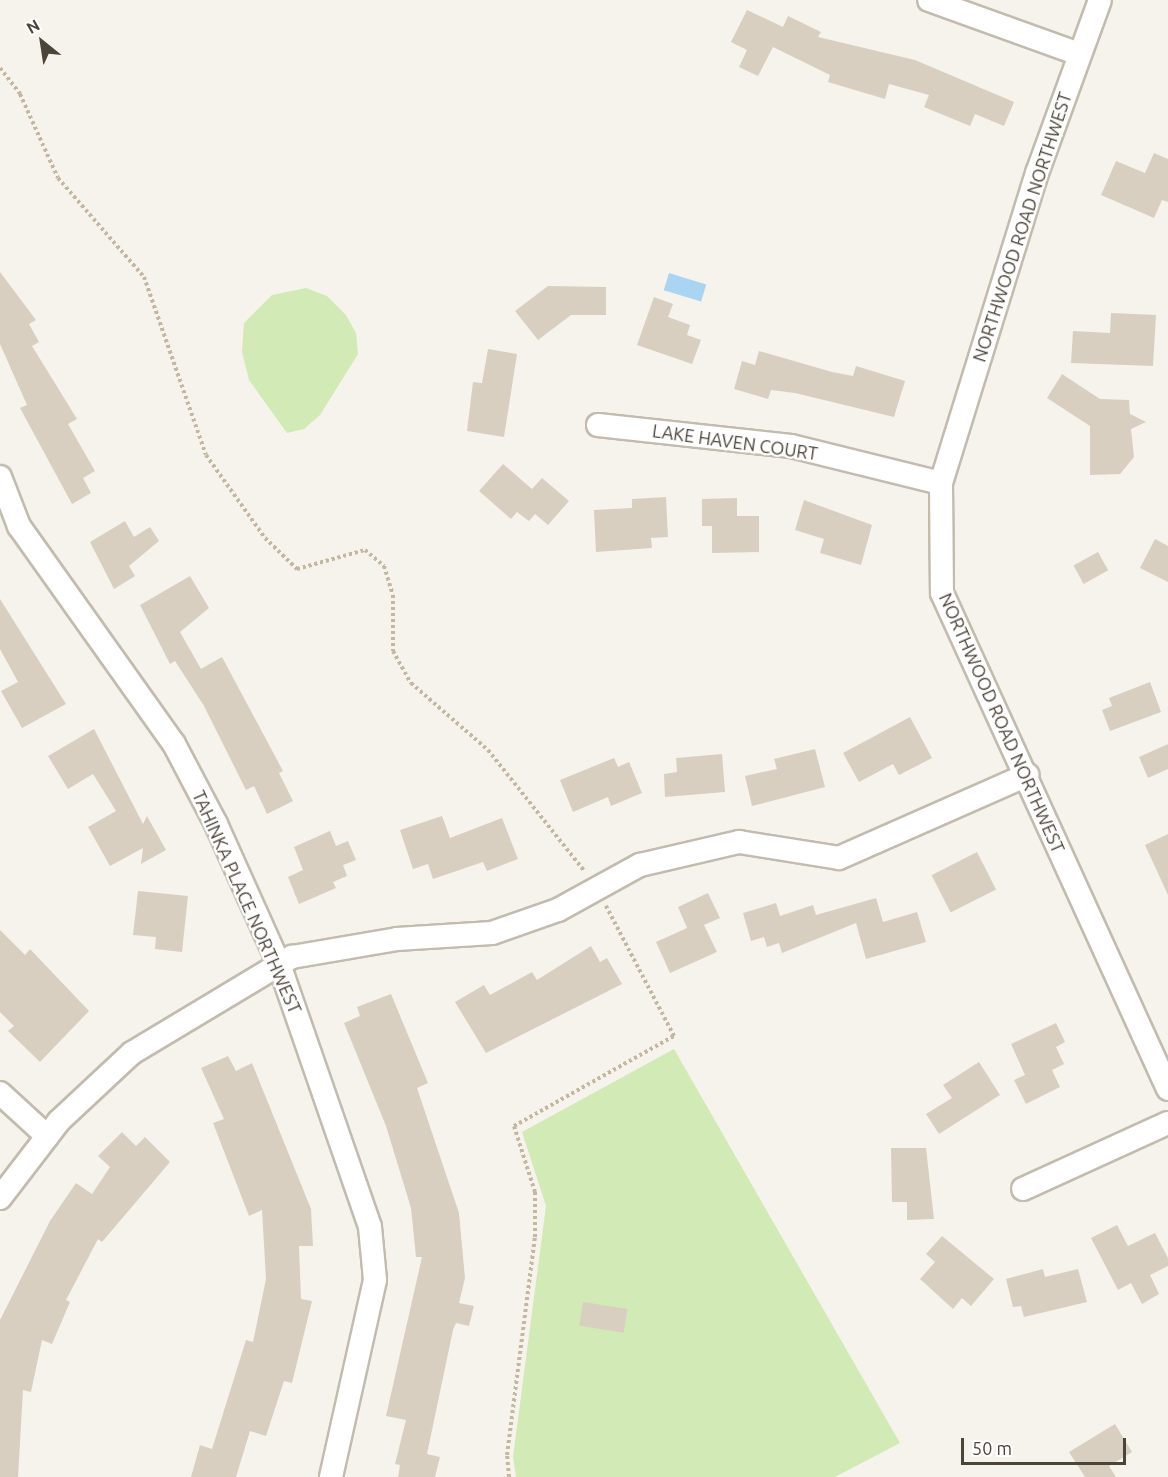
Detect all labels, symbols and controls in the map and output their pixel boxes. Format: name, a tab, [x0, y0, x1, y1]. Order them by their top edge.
north arrow	[12, 12, 72, 72]
text: N	[23, 16, 43, 37]
street label: NORTHWOOD ROAD NORTHWEST	[968, 89, 1076, 365]
street label: LAKE HAVEN COURT	[651, 420, 819, 464]
street label: NORTHWOOD ROAD NORTHWEST	[935, 590, 1069, 856]
street label: TAHINKA PLACE NORTHWEST	[188, 787, 306, 1017]
scale bar	[964, 1426, 1129, 1464]
text: 50 m	[972, 1438, 1012, 1458]

